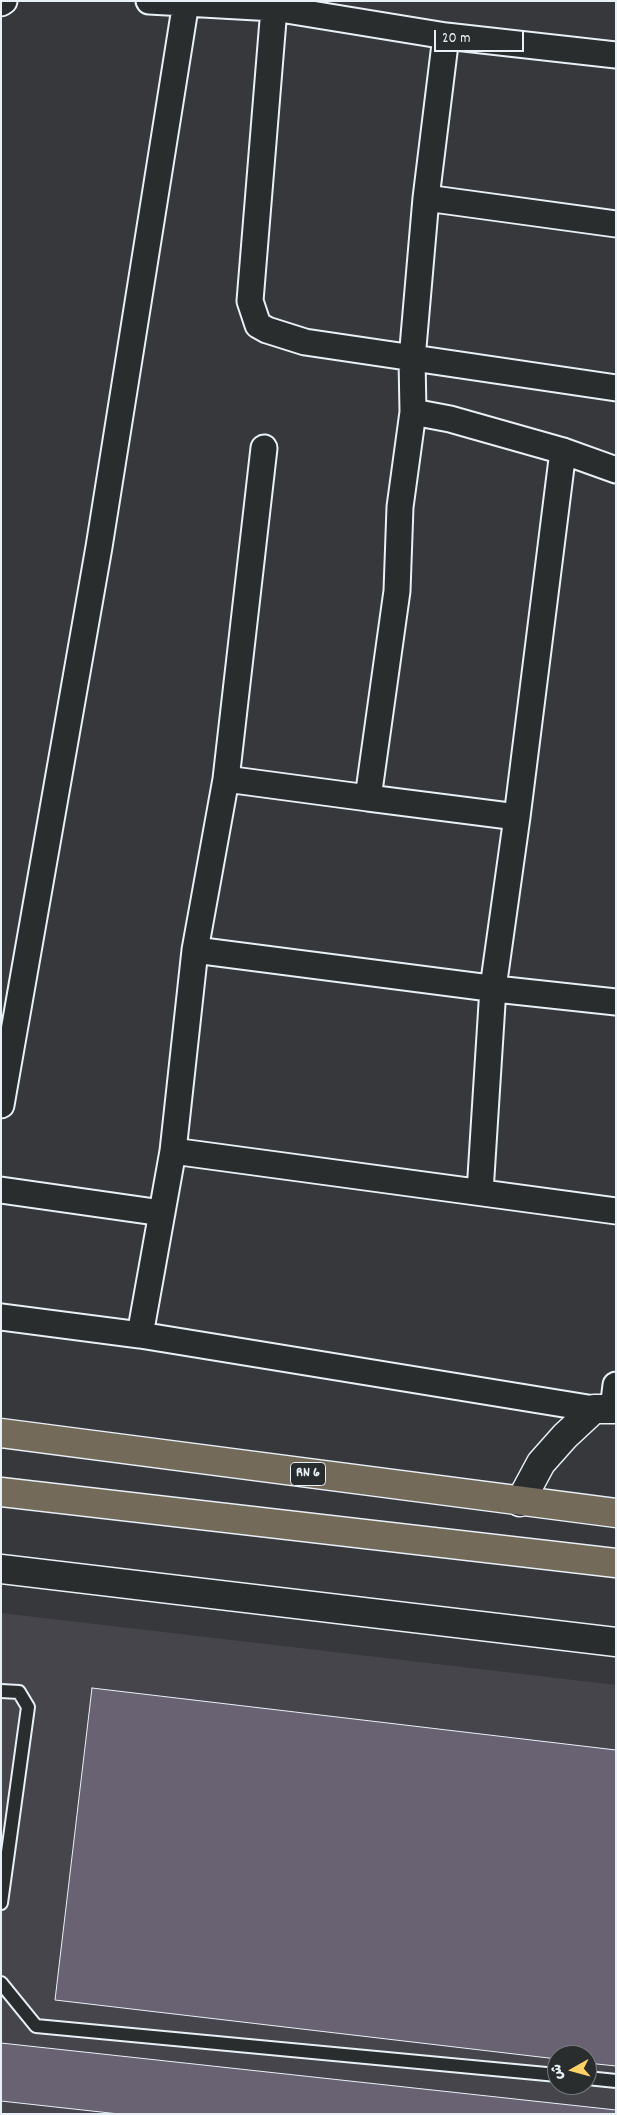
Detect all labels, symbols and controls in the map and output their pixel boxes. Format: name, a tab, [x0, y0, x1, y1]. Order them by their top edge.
scale bar	[437, 20, 527, 52]
text: 20 m	[442, 28, 470, 50]
road number: RN 6	[290, 1462, 326, 1486]
north arrow	[547, 2045, 597, 2095]
text: ش	[547, 2063, 569, 2081]

